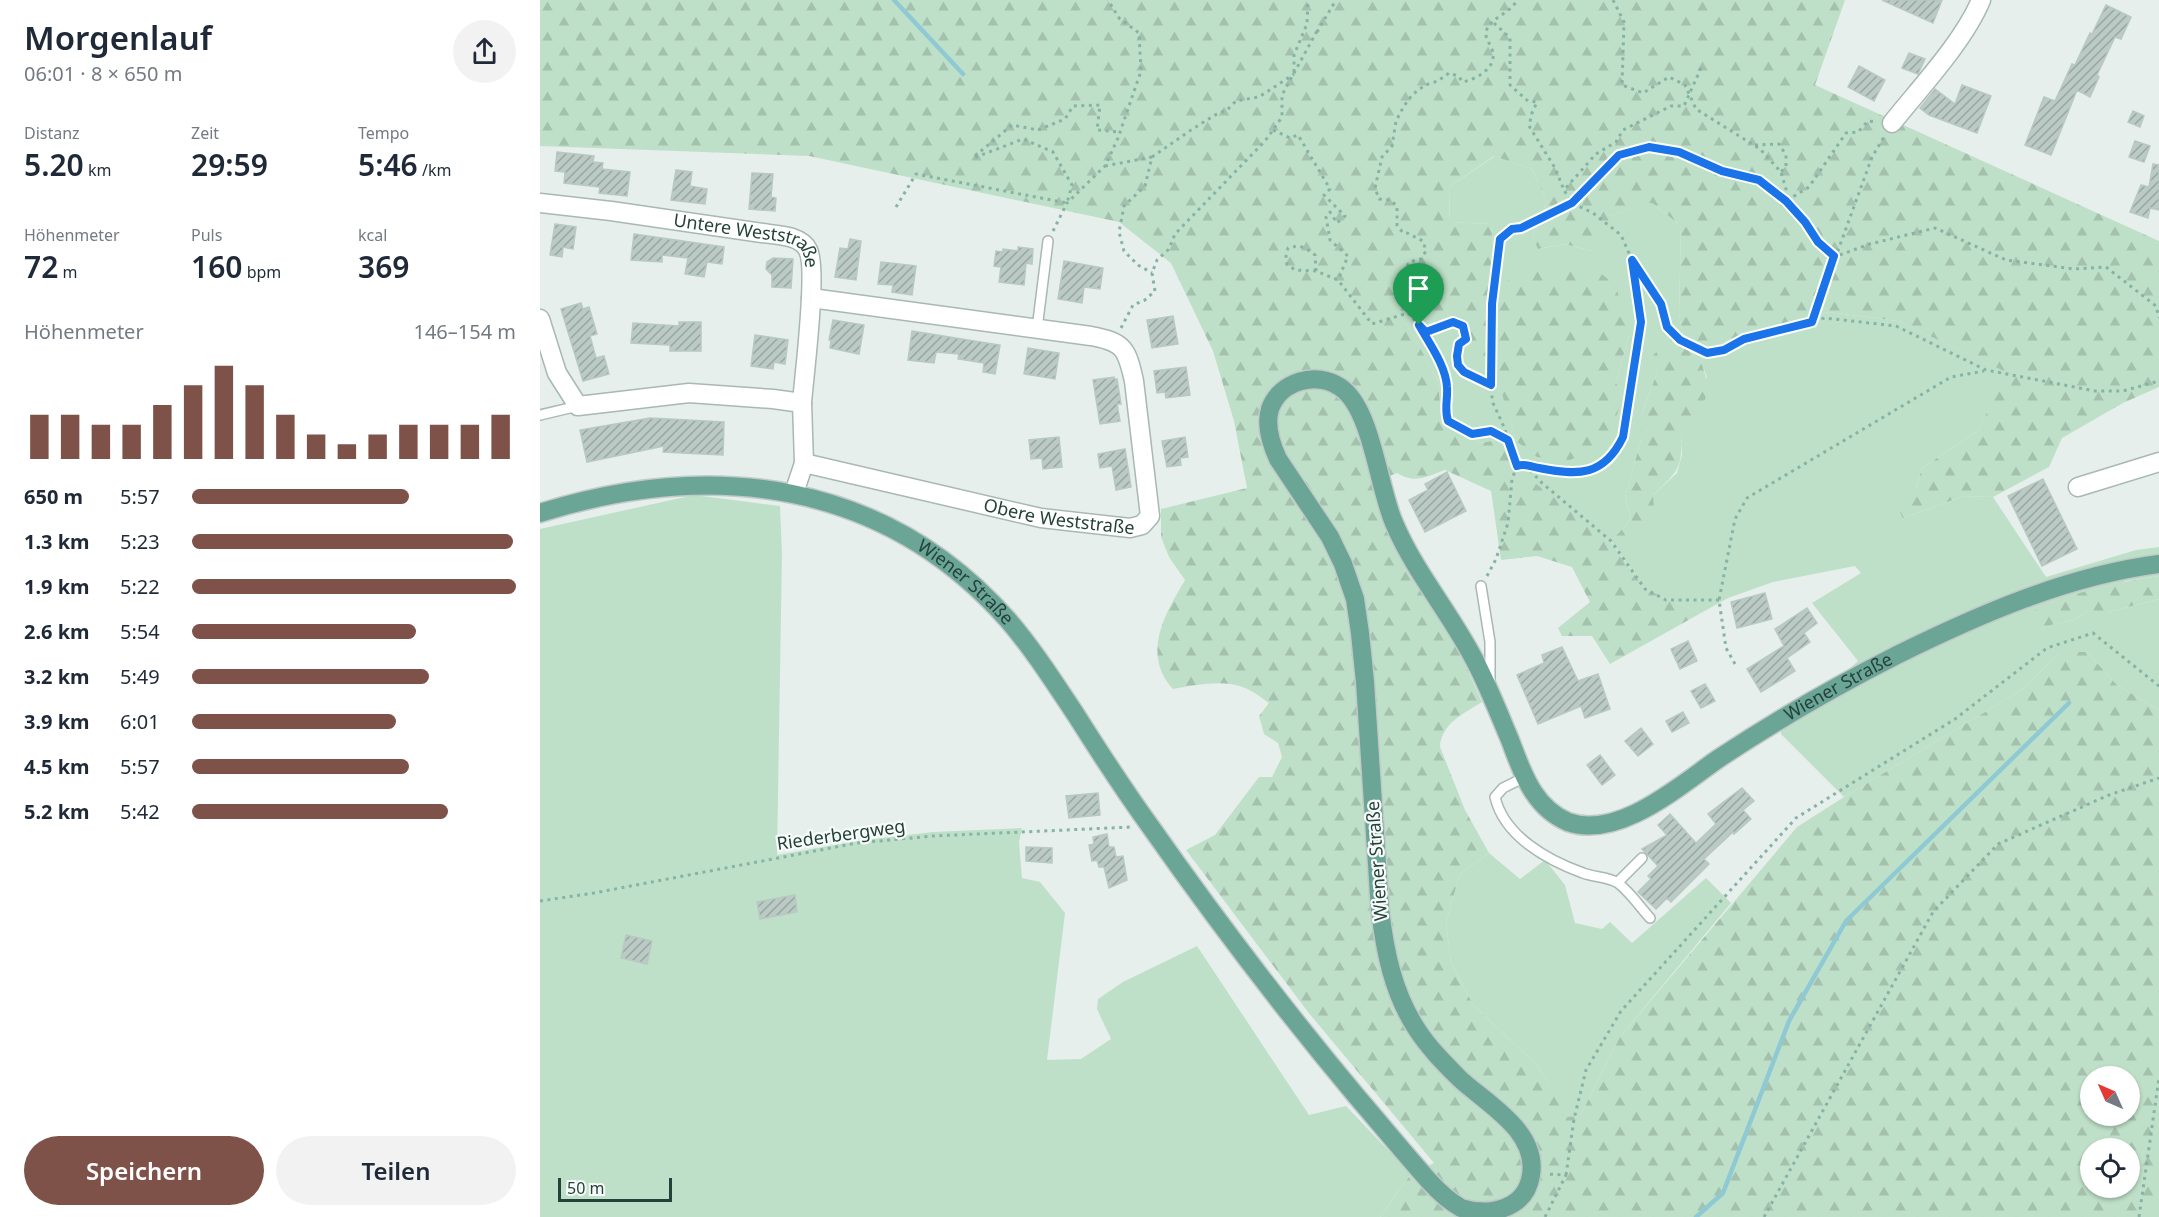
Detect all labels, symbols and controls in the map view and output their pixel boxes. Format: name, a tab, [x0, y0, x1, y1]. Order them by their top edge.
text: Morgenlauf	[24, 15, 212, 60]
button: share	[453, 20, 516, 83]
text: 06:01 · 8 × 650 m	[24, 60, 182, 87]
text: Distanz	[24, 122, 80, 144]
text: Zeit	[191, 122, 219, 144]
text: Tempo	[358, 122, 409, 144]
text: 5.20	[24, 144, 84, 185]
text: 29:59	[191, 144, 268, 185]
text: 5:46	[358, 144, 418, 185]
text: km	[84, 159, 111, 181]
text: /km	[418, 159, 451, 181]
street label: Untere Weststraße	[672, 207, 824, 269]
text: Höhenmeter	[24, 224, 120, 246]
text: Puls	[191, 224, 222, 246]
text: kcal	[358, 224, 387, 246]
text: 72	[24, 246, 58, 287]
text: 160	[191, 246, 242, 287]
text: 369	[358, 246, 409, 287]
text: m	[58, 261, 77, 283]
text: bpm	[242, 261, 281, 283]
pin	[1393, 263, 1444, 325]
icon: arrive	[1402, 272, 1435, 305]
text: Höhenmeter	[24, 318, 144, 345]
text: 146–154 m	[413, 318, 516, 345]
text: 650 m	[24, 483, 83, 510]
text: 5:57	[120, 483, 160, 510]
street label: Obere Weststraße	[981, 492, 1136, 539]
text: 1.3 km	[24, 528, 90, 555]
text: 5:23	[120, 528, 160, 555]
street label: Wiener Straße	[913, 533, 1020, 630]
text: 1.9 km	[24, 573, 90, 600]
text: 5:22	[120, 573, 160, 600]
text: 2.6 km	[24, 618, 90, 645]
text: 5:54	[120, 618, 160, 645]
street label: Wiener Straße	[1779, 647, 1896, 726]
text: 3.2 km	[24, 663, 90, 690]
text: 5:49	[120, 663, 160, 690]
text: 3.9 km	[24, 708, 90, 735]
text: 6:01	[120, 708, 160, 735]
text: 4.5 km	[24, 753, 90, 780]
text: 5:57	[120, 753, 160, 780]
text: 5.2 km	[24, 798, 90, 825]
text: 5:42	[120, 798, 160, 825]
street label: Wiener Straße	[1360, 800, 1392, 922]
street label: Riederbergweg	[775, 813, 907, 855]
north arrow	[2080, 1066, 2140, 1126]
map controls	[2080, 1066, 2140, 1198]
button: Speichern	[24, 1136, 264, 1205]
button: Teilen	[276, 1136, 516, 1205]
button: locate	[2080, 1138, 2140, 1198]
scale bar	[558, 1175, 672, 1202]
text: 50 m	[567, 1177, 604, 1199]

